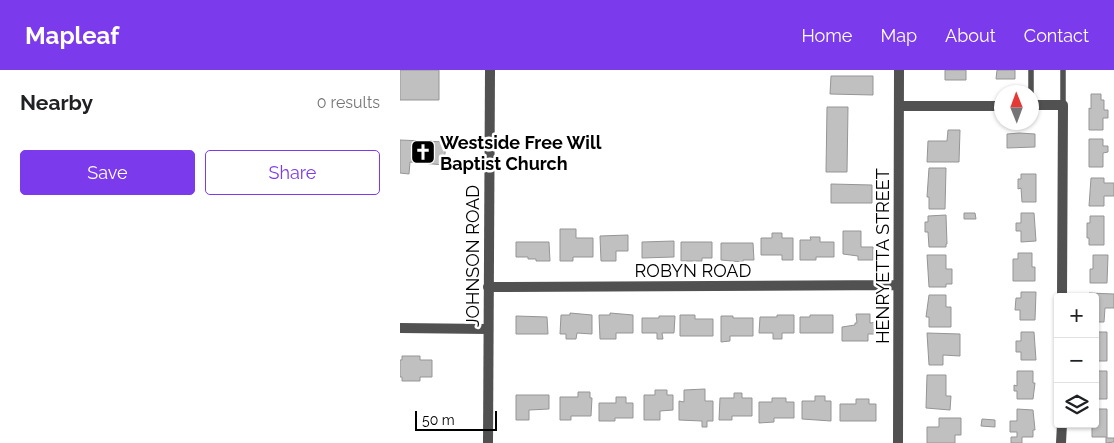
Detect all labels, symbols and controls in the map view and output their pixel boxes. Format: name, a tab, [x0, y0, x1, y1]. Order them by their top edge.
text: Mapleaf	[25, 21, 119, 50]
text: Home	[801, 25, 852, 46]
text: Map	[880, 25, 917, 46]
text: About	[945, 25, 996, 46]
text: Contact	[1024, 25, 1089, 46]
north arrow	[994, 85, 1039, 130]
text: Nearby	[20, 90, 93, 115]
text: 0 results	[317, 93, 380, 112]
place label: Westside Free Will Baptist Church	[440, 132, 602, 174]
church icon: Westside Free Will Baptist Church	[410, 139, 436, 165]
button: Save	[20, 150, 195, 195]
button: Share	[205, 150, 380, 195]
street label: HENRYETTA STREET	[872, 168, 893, 344]
street label: JOHNSON ROAD	[462, 185, 483, 327]
street label: ROBYN ROAD	[635, 260, 752, 281]
map controls	[1054, 293, 1099, 428]
button: +	[1054, 293, 1099, 338]
button: −	[1054, 338, 1099, 383]
button: layers	[1054, 383, 1099, 428]
scale bar	[415, 408, 498, 431]
text: 50 m	[422, 412, 455, 428]

